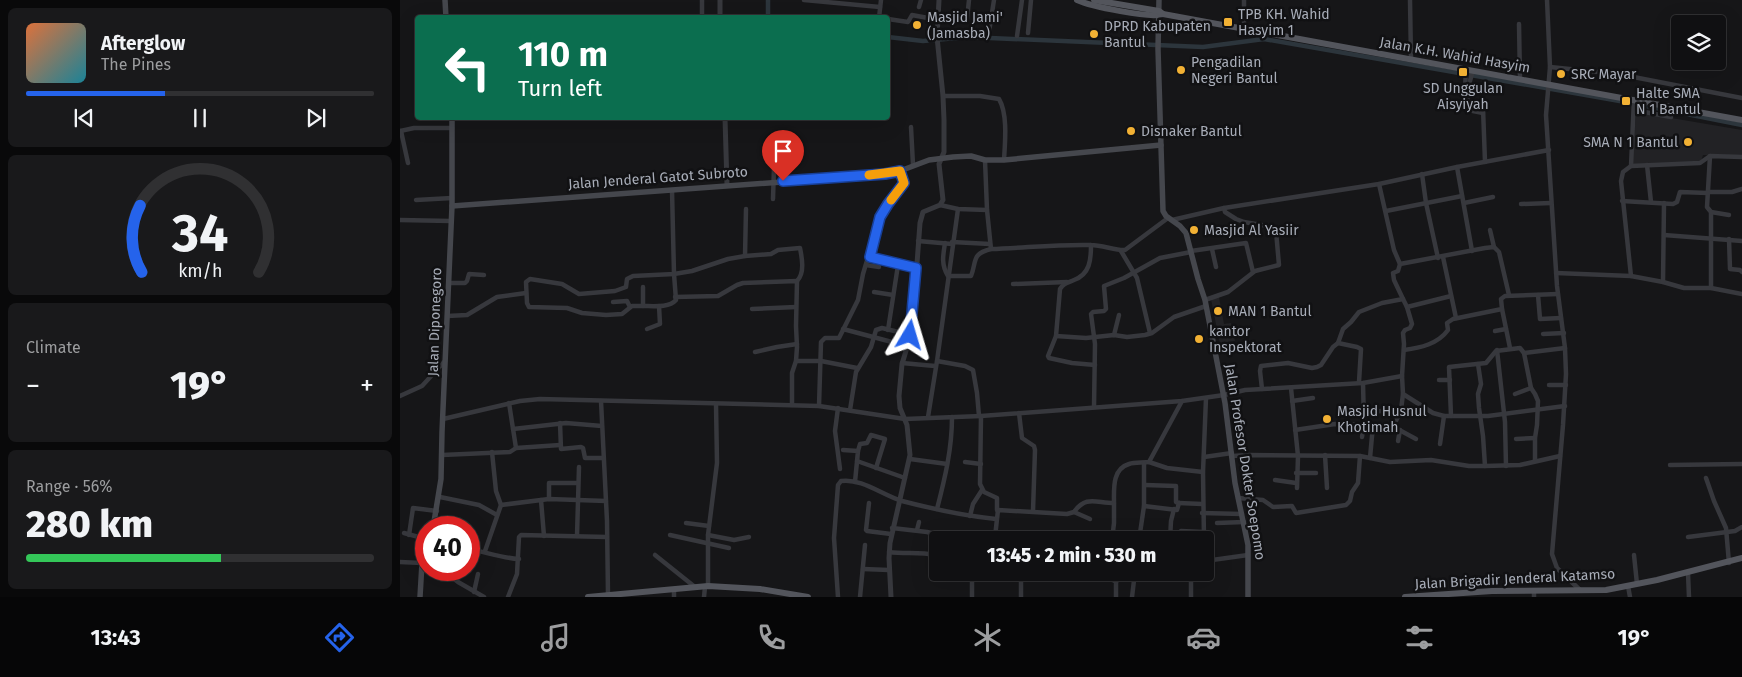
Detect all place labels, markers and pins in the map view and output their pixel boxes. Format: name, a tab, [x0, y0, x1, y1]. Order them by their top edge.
place label: TPB KH. Wahid Hasyim 1	[1238, 6, 1330, 39]
place label: Masjid Jami' (Jamasba)	[927, 9, 1003, 42]
marker: TPB KH. Wahid Hasyim 1	[1222, 16, 1234, 28]
place label: DPRD Kabupaten Bantul	[1104, 18, 1211, 51]
marker: Masjid Jami' (Jamasba)	[911, 19, 923, 31]
marker: DPRD Kabupaten Bantul	[1088, 28, 1100, 40]
place label: Pengadilan Negeri Bantul	[1191, 54, 1278, 87]
marker: Pengadilan Negeri Bantul	[1175, 64, 1187, 76]
marker: SD Unggulan Aisyiyah	[1457, 66, 1469, 78]
place label: SRC Mayar	[1571, 66, 1637, 83]
marker: SRC Mayar	[1555, 68, 1567, 80]
place label: SD Unggulan Aisyiyah	[1423, 80, 1503, 113]
place label: Halte SMA N 1 Bantul	[1636, 85, 1701, 118]
marker: Halte SMA N 1 Bantul	[1620, 95, 1632, 107]
place label: Disnaker Bantul	[1141, 123, 1242, 140]
marker: Disnaker Bantul	[1125, 125, 1137, 137]
pin	[762, 130, 804, 181]
place label: SMA N 1 Bantul	[1583, 134, 1678, 151]
marker: SMA N 1 Bantul	[1682, 136, 1694, 148]
place label: Masjid Al Yasiir	[1204, 222, 1299, 239]
marker: Masjid Al Yasiir	[1188, 224, 1200, 236]
place label: MAN 1 Bantul	[1228, 303, 1312, 320]
marker: MAN 1 Bantul	[1212, 305, 1224, 317]
place label: kantor Inspektorat	[1209, 323, 1283, 356]
marker: kantor Inspektorat	[1193, 333, 1205, 345]
place label: Masjid Husnul Khotimah	[1337, 403, 1427, 436]
marker: Masjid Husnul Khotimah	[1321, 413, 1333, 425]

